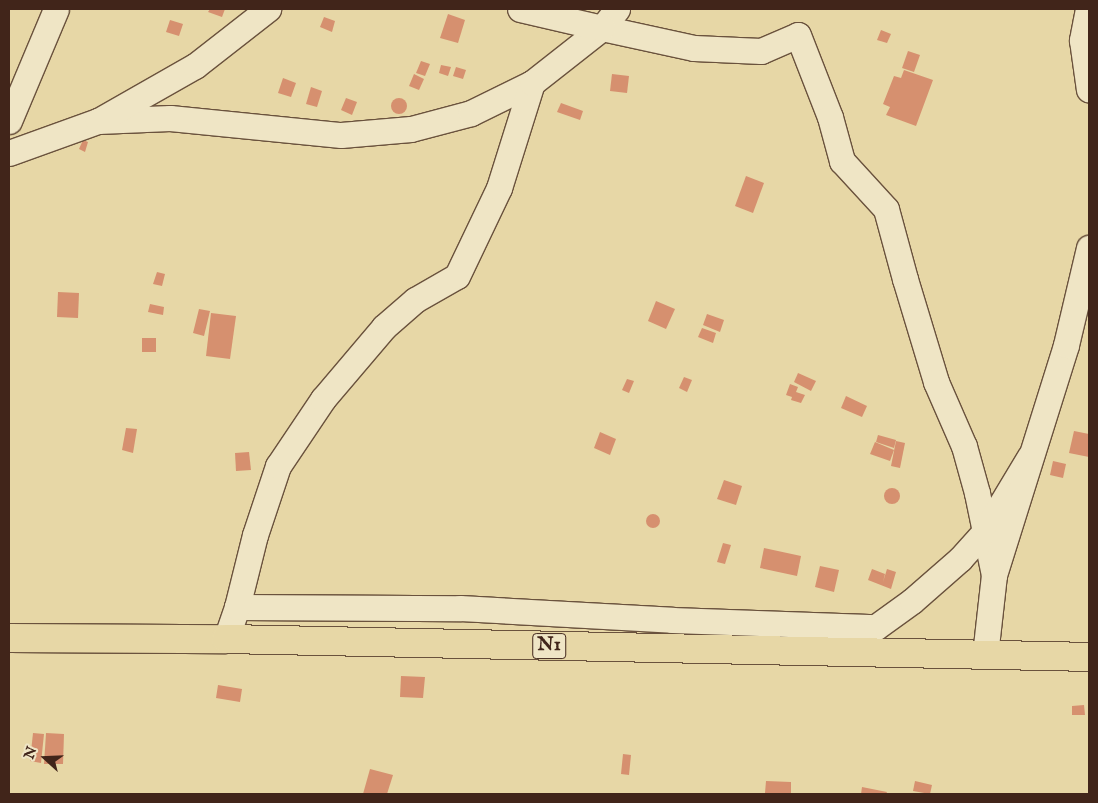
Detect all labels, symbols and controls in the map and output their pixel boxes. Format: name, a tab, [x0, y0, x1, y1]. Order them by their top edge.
road number: N1	[532, 630, 566, 662]
north arrow	[20, 733, 70, 783]
text: N	[20, 744, 41, 762]

